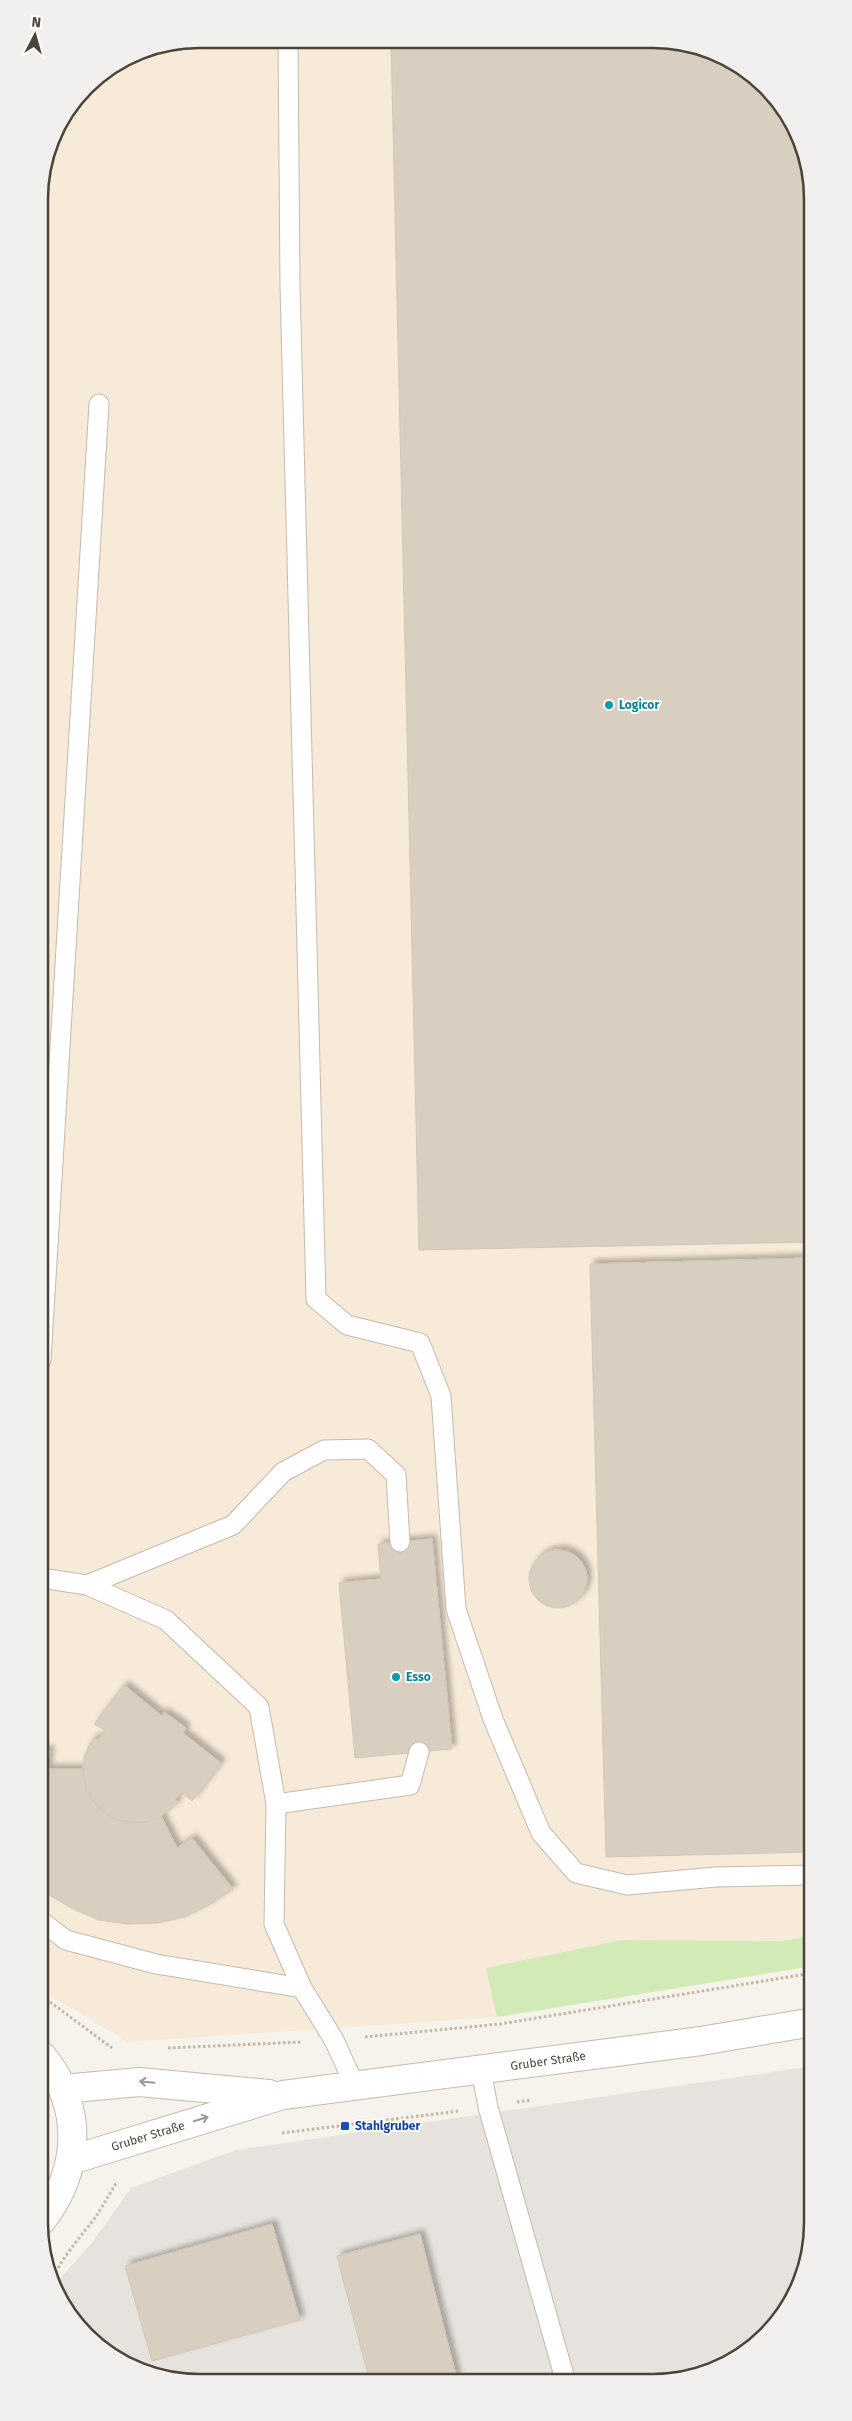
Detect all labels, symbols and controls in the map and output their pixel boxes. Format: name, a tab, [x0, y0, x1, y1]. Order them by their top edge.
north arrow	[10, 10, 60, 60]
text: N	[31, 14, 42, 32]
place label: Logicor	[619, 698, 659, 712]
marker: Logicor	[603, 699, 615, 711]
place label: Esso	[406, 1670, 431, 1684]
marker: Esso	[390, 1671, 402, 1683]
street label: Gruber Straße	[509, 2049, 587, 2073]
one-way arrow	[139, 2078, 155, 2087]
one-way arrow	[193, 2114, 209, 2124]
street label: Gruber Straße	[110, 2118, 186, 2154]
place label: Stahlgruber	[355, 2119, 420, 2133]
marker: Stahlgruber	[339, 2120, 351, 2132]

